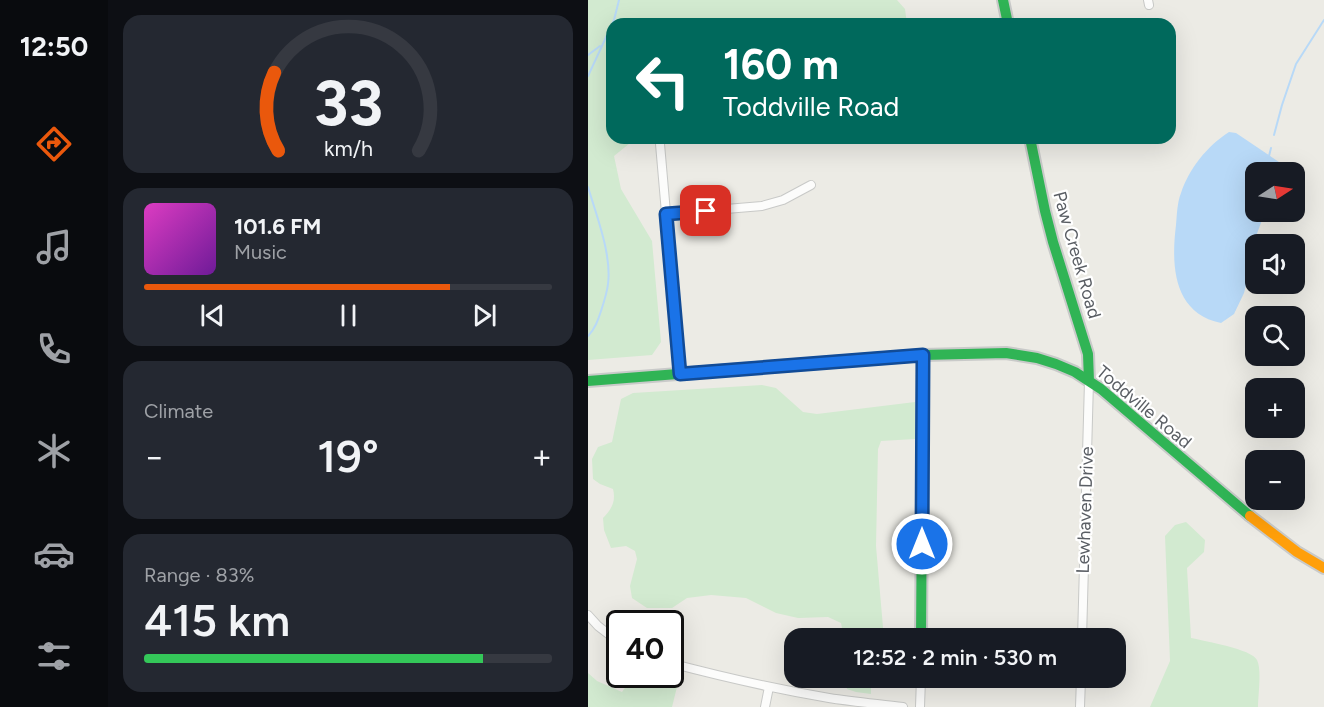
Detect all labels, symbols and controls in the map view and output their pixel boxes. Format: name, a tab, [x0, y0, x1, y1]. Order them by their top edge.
text: 12:50	[20, 30, 88, 63]
text: 160 m	[723, 39, 839, 90]
icon: left	[624, 42, 702, 120]
text: 33	[313, 66, 383, 141]
text: Toddville Road	[723, 90, 899, 123]
icon: directions	[33, 123, 75, 165]
text: km/h	[324, 136, 372, 161]
north arrow	[1245, 162, 1305, 222]
map controls	[1245, 162, 1305, 510]
pin	[680, 185, 731, 236]
street label: Paw Creek Road	[1048, 189, 1106, 321]
icon: arrive	[689, 194, 722, 227]
text: 101.6 FM	[234, 213, 321, 240]
icon: music	[33, 226, 75, 268]
button: sound	[1245, 234, 1305, 294]
text: Music	[234, 240, 287, 264]
icon: previous	[196, 299, 229, 332]
icon: pause	[332, 299, 365, 332]
icon: next	[468, 299, 501, 332]
button: search	[1245, 306, 1305, 366]
icon: phone	[33, 328, 75, 370]
street label: Toddville Road	[1092, 361, 1196, 453]
button: +	[1245, 378, 1305, 438]
text: Climate	[144, 399, 213, 423]
text: 19°	[317, 429, 379, 483]
icon: climate	[33, 430, 75, 472]
text: −	[144, 437, 165, 476]
text: +	[531, 437, 552, 476]
street label: Lewhaven Drive	[1072, 446, 1098, 574]
button: −	[1245, 450, 1305, 510]
position arrow	[890, 512, 954, 576]
icon: car	[33, 533, 75, 575]
text: Range · 83%	[144, 563, 254, 587]
text: 415 km	[144, 593, 290, 647]
speed limit sign: 40	[606, 610, 684, 688]
icon: filters	[33, 635, 75, 677]
text: 12:52 · 2 min · 530 m	[853, 644, 1057, 671]

